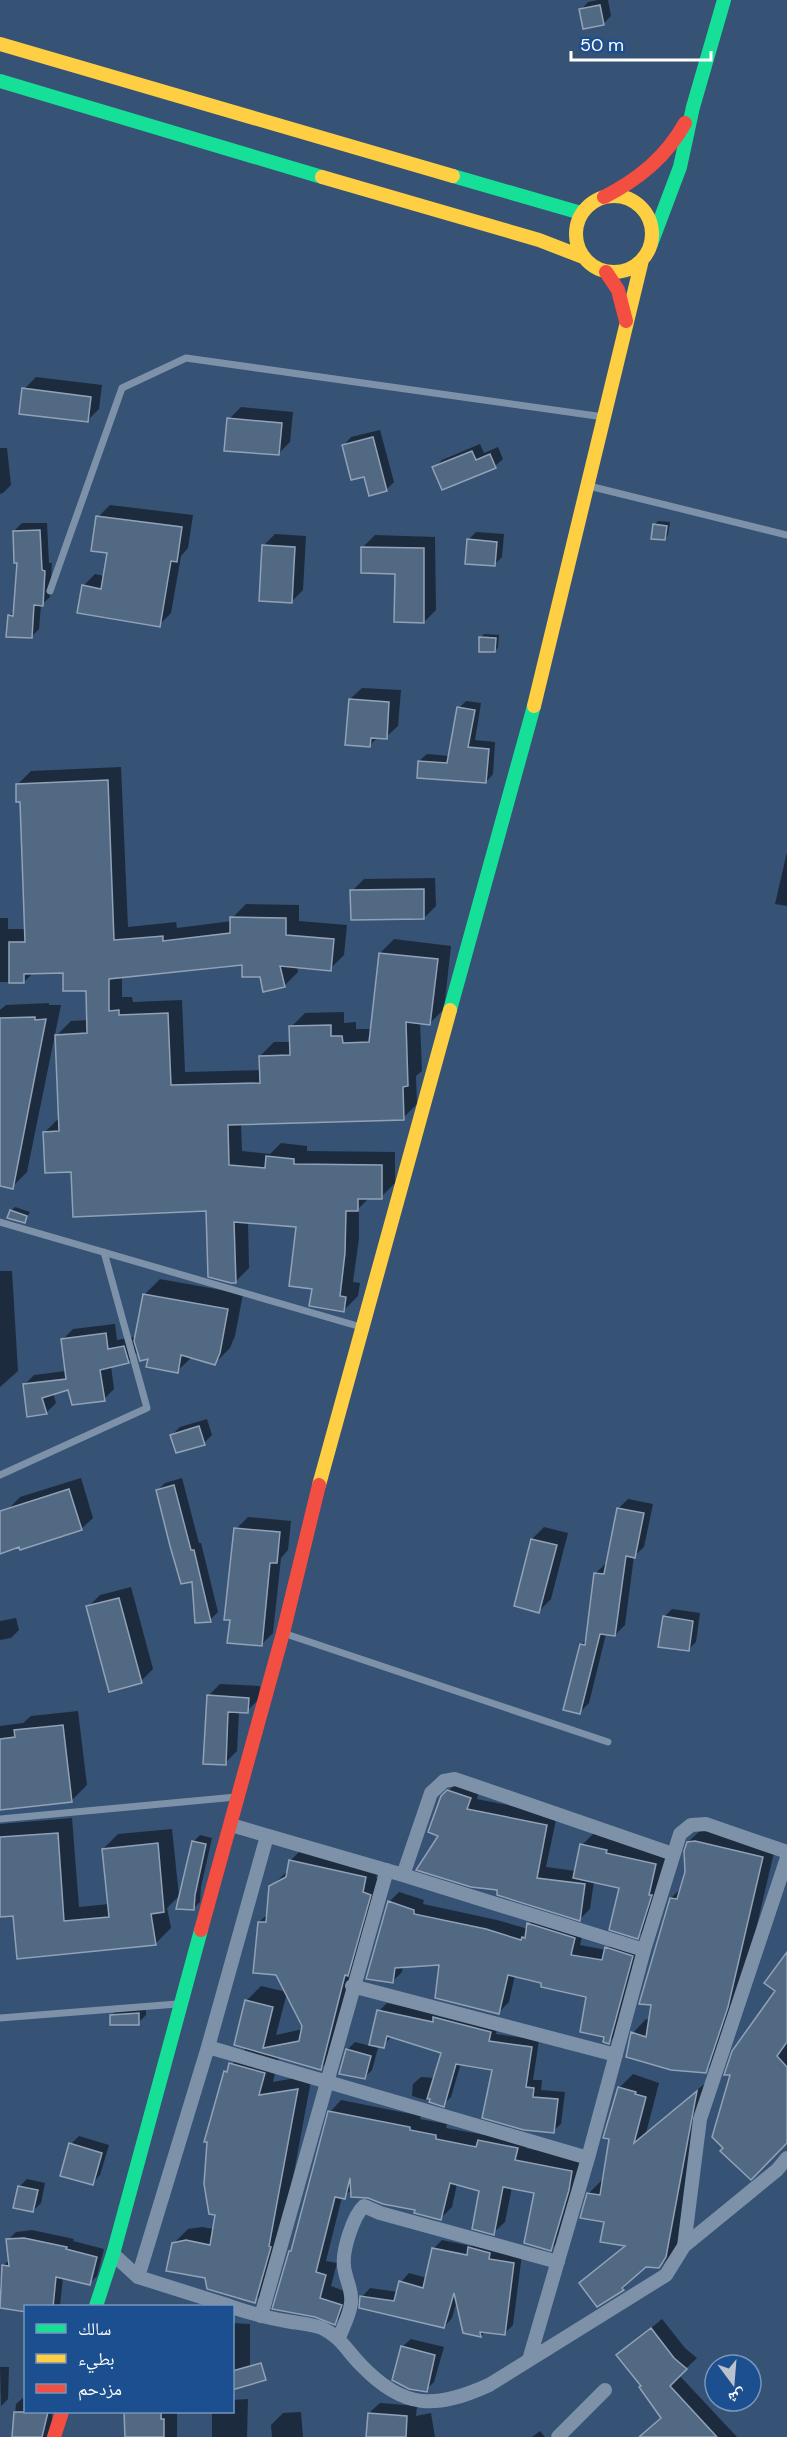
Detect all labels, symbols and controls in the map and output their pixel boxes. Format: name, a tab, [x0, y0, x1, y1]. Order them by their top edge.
scale bar	[571, 24, 710, 62]
text: 50 m	[580, 33, 624, 57]
legend	[24, 2305, 234, 2413]
text: سالك	[78, 2317, 111, 2341]
text: بطيء	[78, 2347, 115, 2374]
north arrow	[703, 2353, 763, 2413]
text: مزدحم	[78, 2377, 122, 2401]
text: ش	[726, 2385, 748, 2409]

